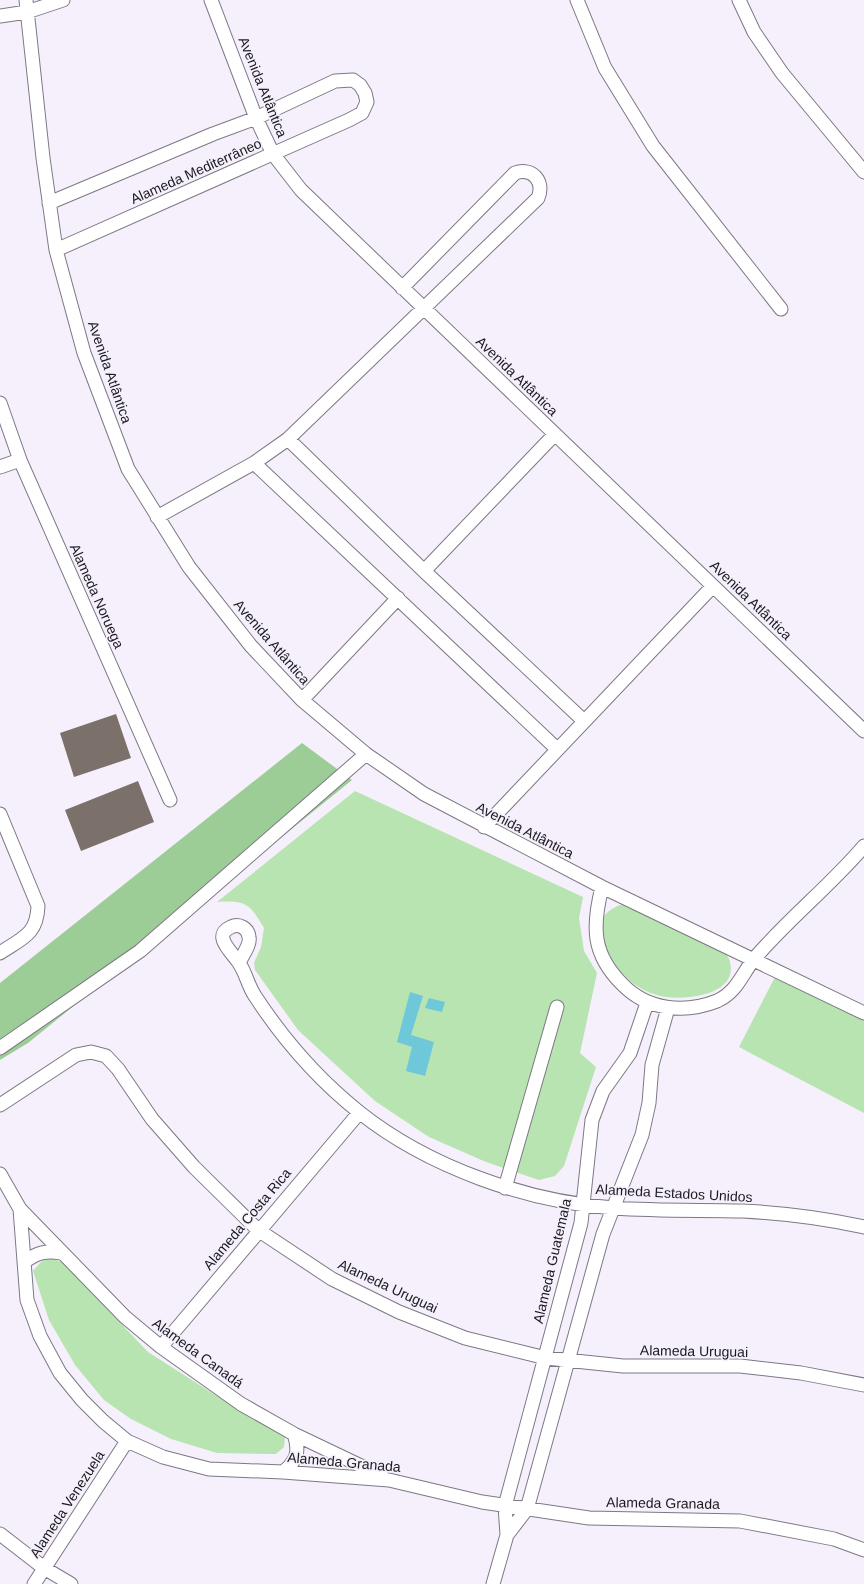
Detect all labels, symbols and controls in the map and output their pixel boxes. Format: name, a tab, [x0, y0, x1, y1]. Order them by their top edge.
street label: Avenida Atlântica	[236, 34, 291, 140]
street label: Alameda Mediterrâneo	[128, 135, 264, 207]
street label: Avenida Atlântica	[85, 319, 135, 425]
street label: Avenida Atlântica	[473, 333, 561, 419]
street label: Alameda Noruega	[67, 541, 127, 651]
street label: Avenida Atlântica	[707, 557, 795, 643]
street label: Avenida Atlântica	[231, 596, 313, 688]
street label: Avenida Atlântica	[474, 799, 577, 862]
street label: Alameda Costa Rica	[200, 1165, 294, 1273]
street label: Alameda Estados Unidos	[595, 1181, 753, 1205]
street label: Alameda Guatemala	[530, 1197, 574, 1325]
street label: Alameda Uruguai	[336, 1256, 440, 1316]
street label: Alameda Canadá	[150, 1315, 247, 1391]
street label: Alameda Uruguai	[640, 1342, 748, 1360]
street label: Alameda Venezuela	[26, 1447, 108, 1561]
street label: Alameda Granada	[287, 1449, 402, 1475]
street label: Alameda Granada	[606, 1494, 720, 1512]

